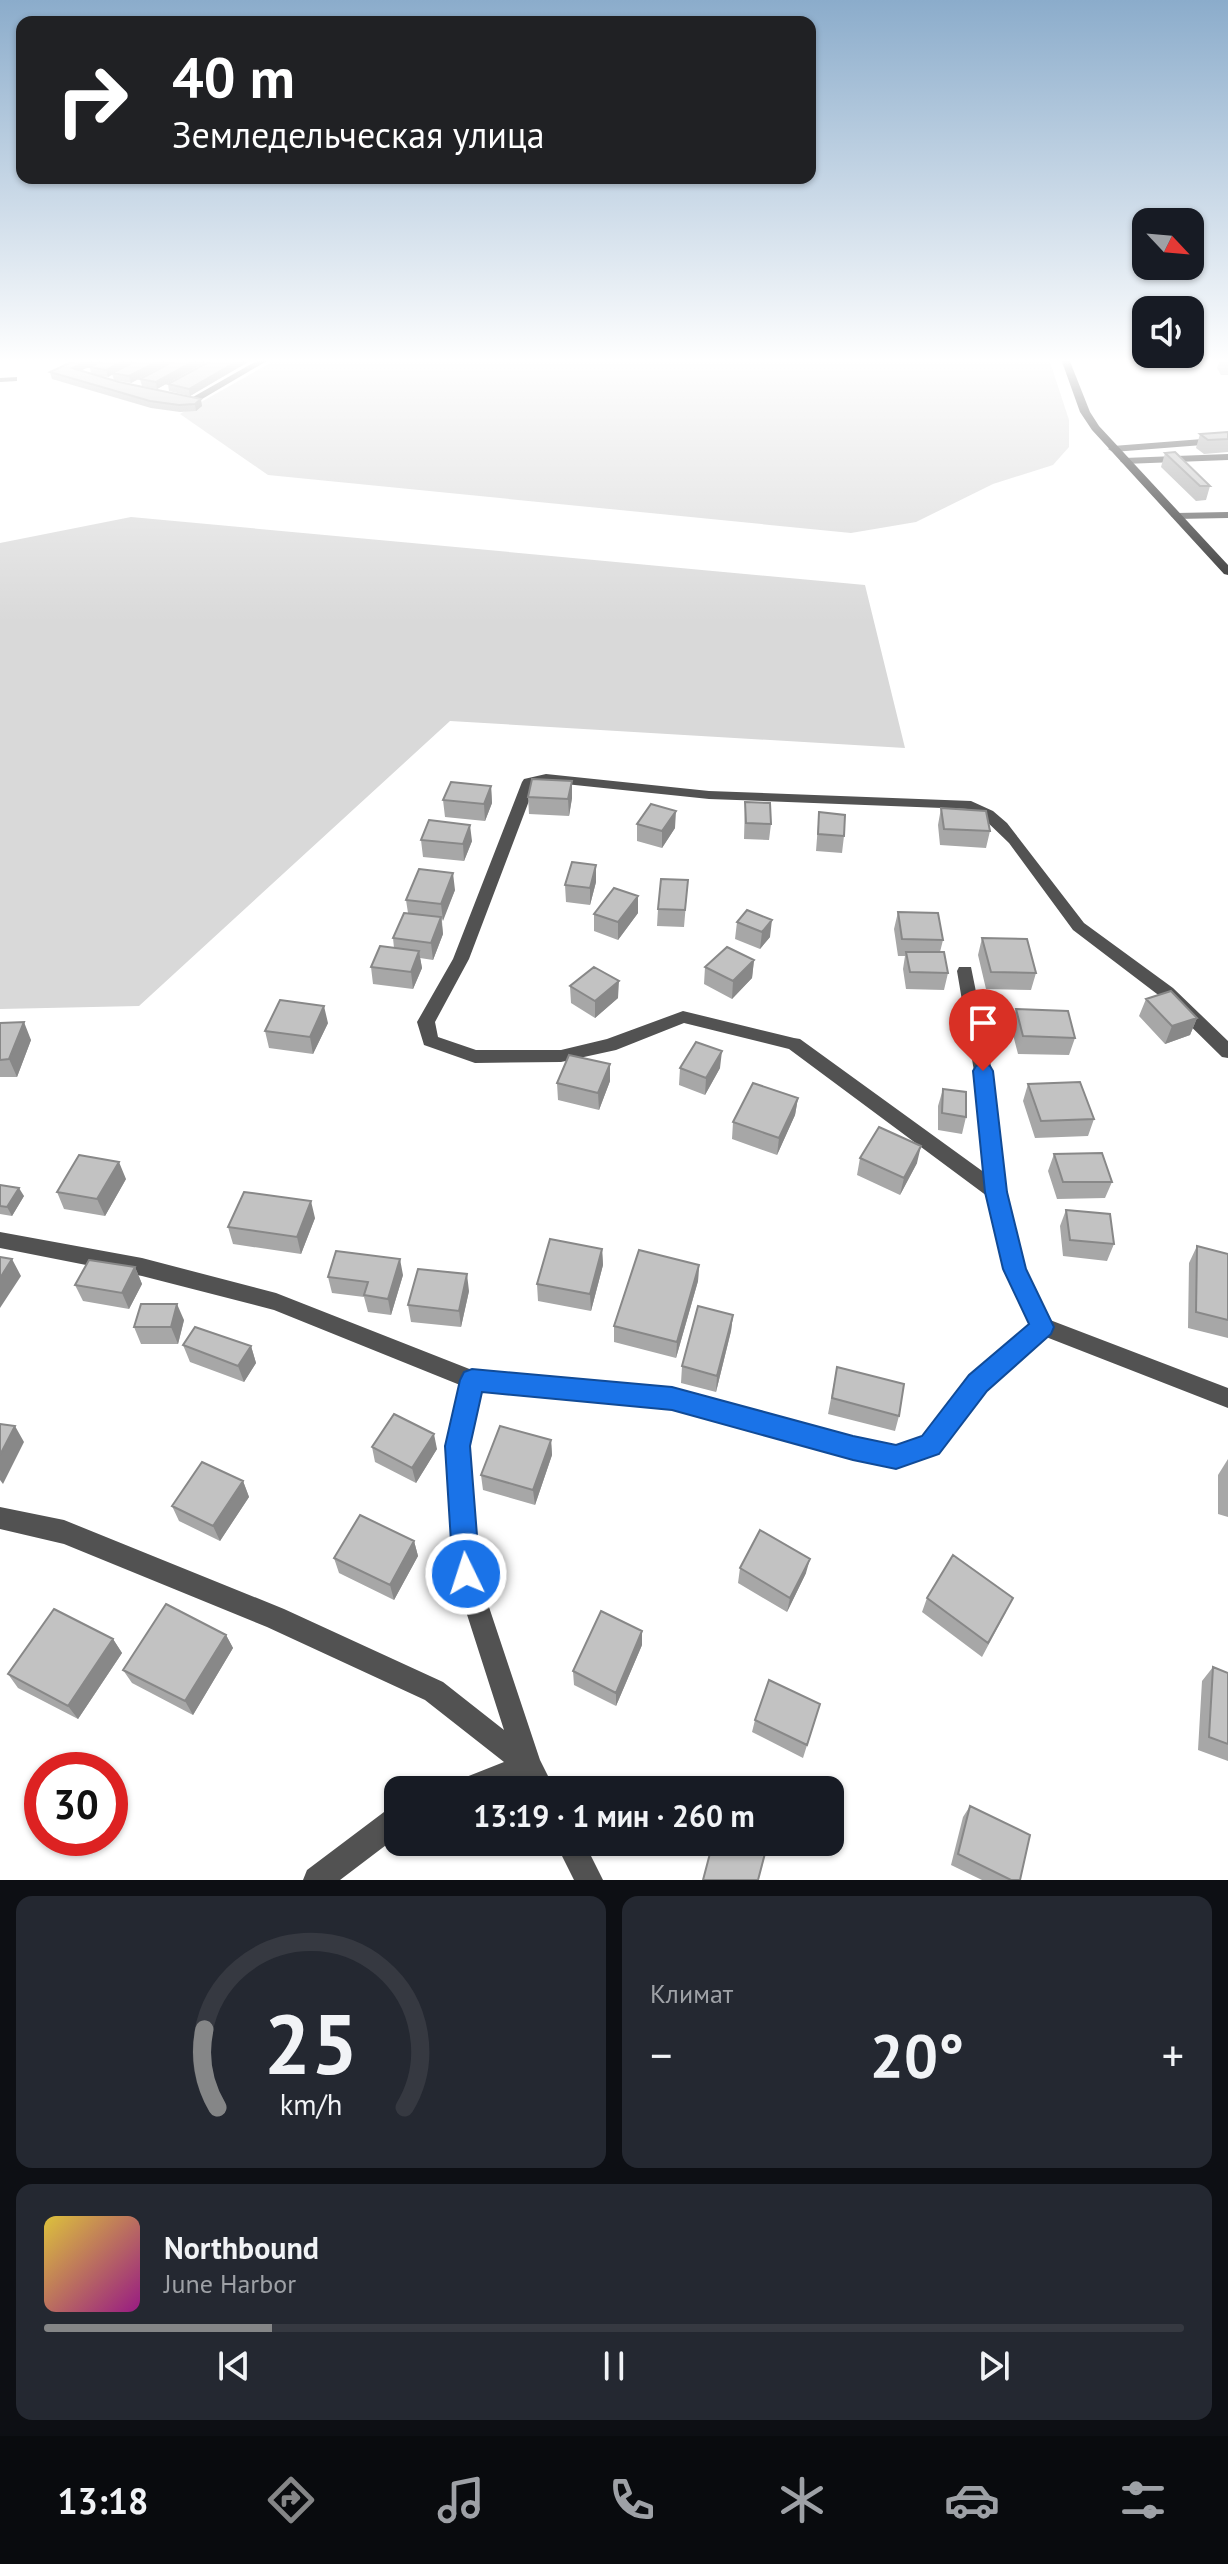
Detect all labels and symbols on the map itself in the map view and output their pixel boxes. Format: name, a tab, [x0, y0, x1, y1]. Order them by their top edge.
north arrow	[1132, 208, 1204, 280]
pin	[949, 989, 1017, 1071]
position arrow	[424, 1532, 508, 1616]
speed limit sign: 30	[24, 1752, 128, 1856]

